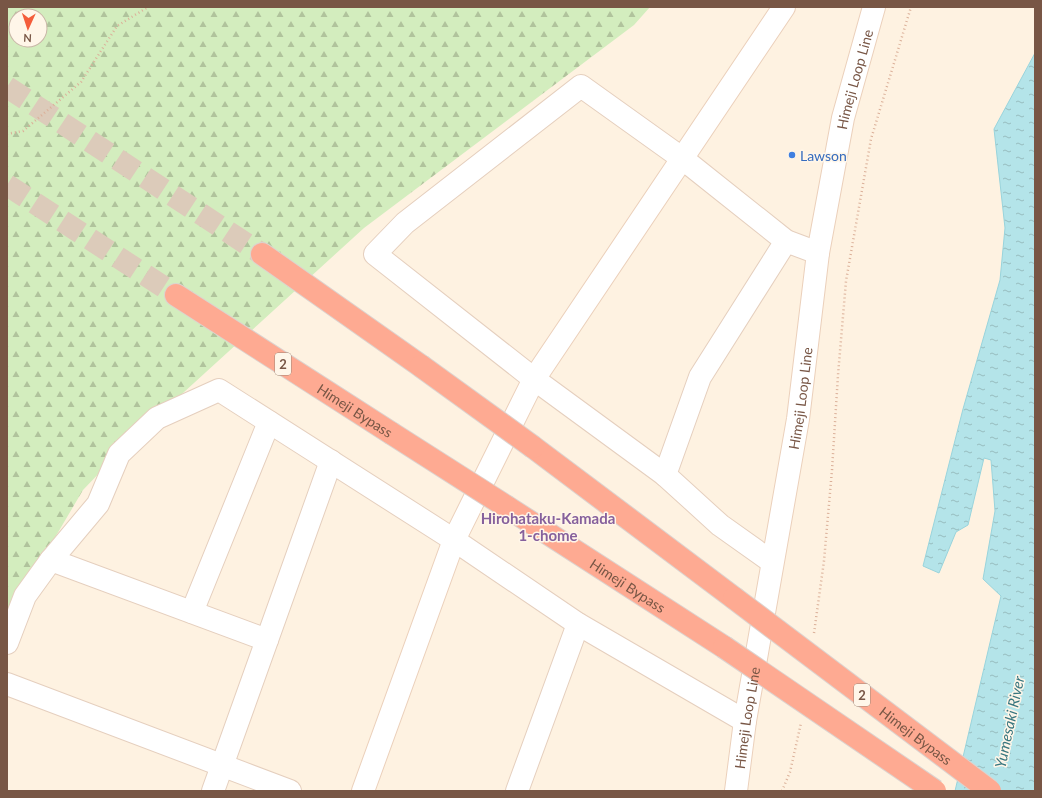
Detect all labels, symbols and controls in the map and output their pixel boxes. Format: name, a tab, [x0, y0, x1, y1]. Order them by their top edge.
north arrow	[8, 8, 48, 48]
street label: Himeji Loop Line	[833, 27, 876, 131]
text: N	[23, 32, 32, 45]
place label: Lawson	[800, 147, 847, 164]
marker: Lawson	[787, 150, 797, 160]
street label: Himeji Loop Line	[784, 346, 815, 451]
road number: 2	[275, 353, 291, 375]
street label: Himeji Bypass	[314, 380, 396, 441]
district label: Hirohataku-Kamada 1-chome	[481, 509, 615, 544]
street label: Himeji Bypass	[587, 555, 669, 616]
street label: Himeji Loop Line	[730, 665, 763, 770]
water label: Yumesaki River	[990, 673, 1028, 770]
road number: 2	[854, 684, 870, 706]
street label: Himeji Bypass	[876, 702, 956, 768]

